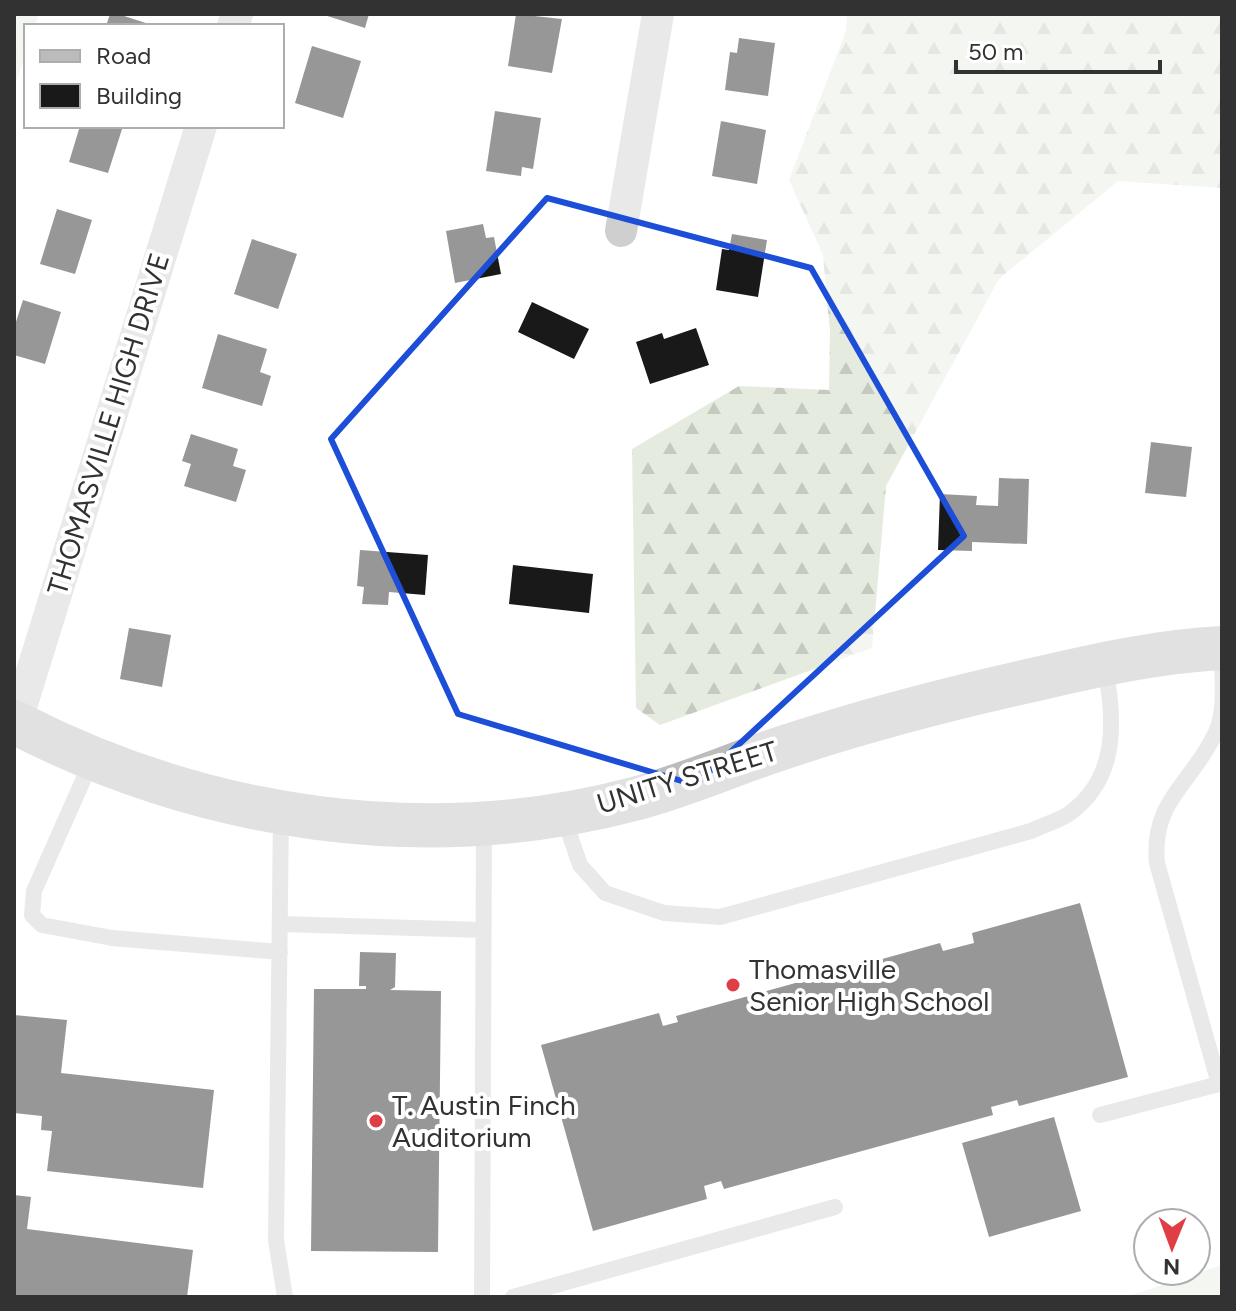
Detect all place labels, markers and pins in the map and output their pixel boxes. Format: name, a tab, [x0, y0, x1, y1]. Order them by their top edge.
place label: Thomasville Senior High School	[749, 952, 989, 1018]
marker: Thomasville Senior High School	[724, 976, 742, 994]
place label: T. Austin Finch Auditorium	[392, 1088, 576, 1154]
marker: T. Austin Finch Auditorium	[367, 1112, 385, 1130]

